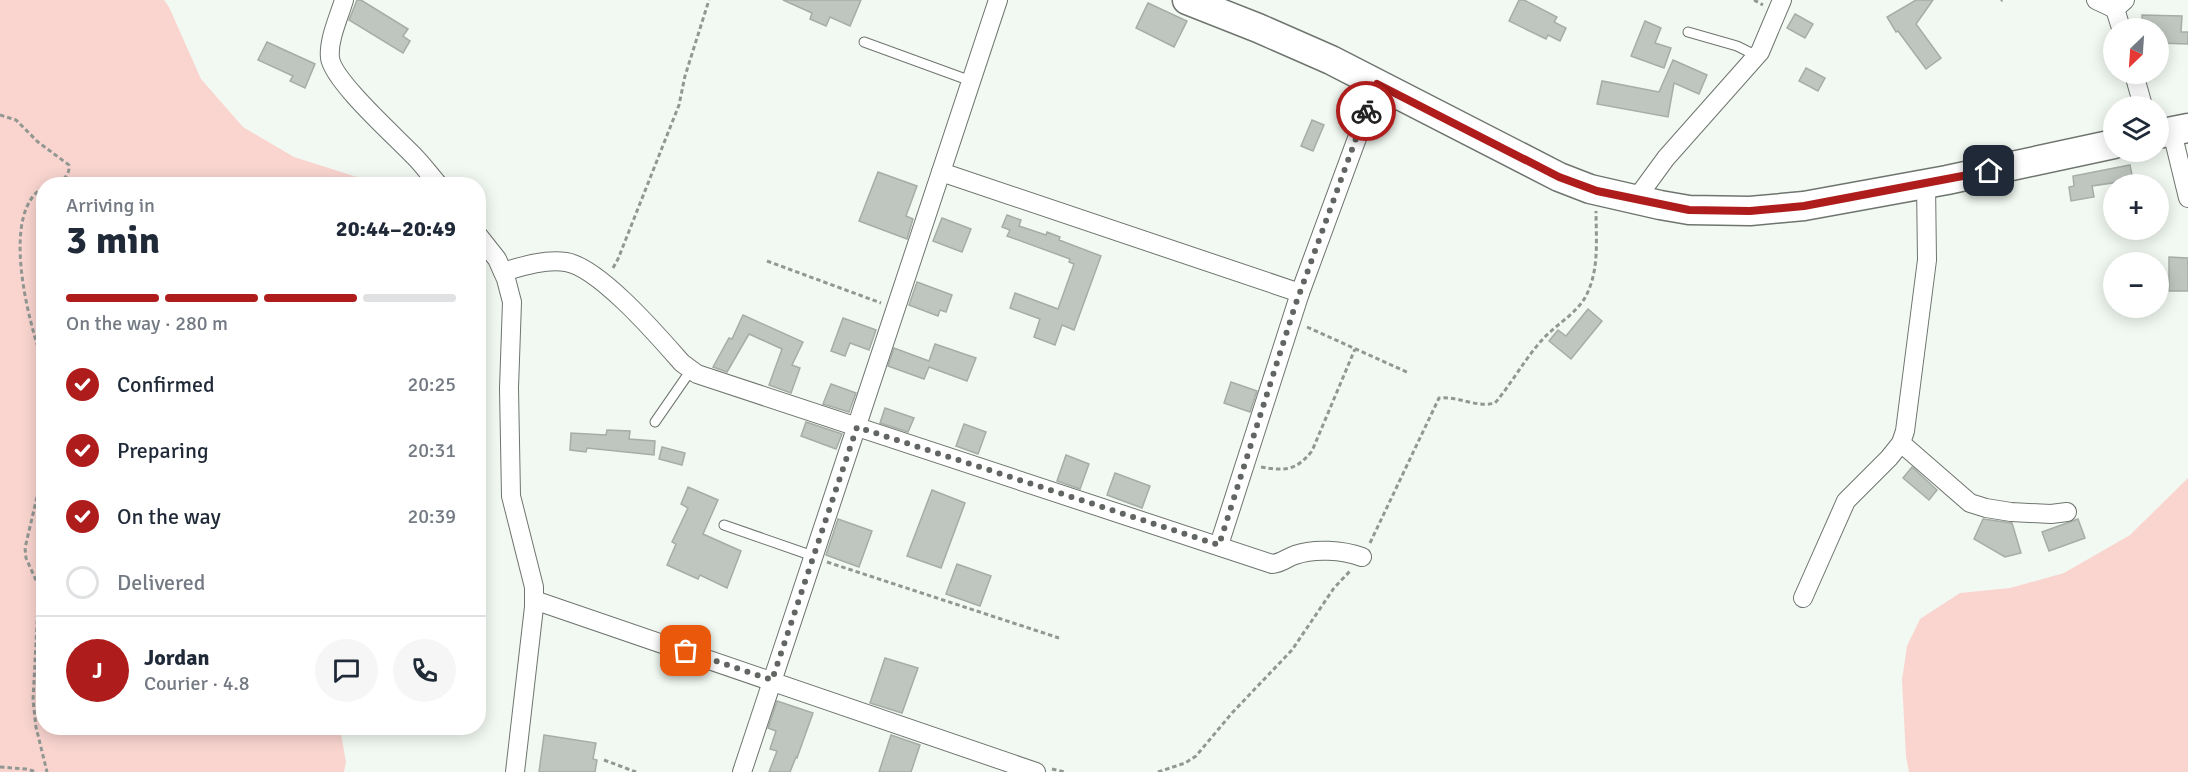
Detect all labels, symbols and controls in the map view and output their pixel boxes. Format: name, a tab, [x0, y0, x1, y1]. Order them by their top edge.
north arrow	[2103, 18, 2169, 84]
map controls	[2103, 18, 2169, 318]
courier	[1336, 81, 1396, 141]
icon: bike	[1350, 95, 1383, 128]
button: layers	[2103, 96, 2169, 162]
pin	[1963, 145, 2014, 196]
icon: home	[1972, 154, 2005, 187]
button: +	[2103, 174, 2169, 240]
text: Arriving in	[66, 193, 155, 218]
text: 20:44–20:49	[336, 215, 456, 242]
text: 3 min	[66, 216, 160, 264]
button: −	[2103, 252, 2169, 318]
text: On the way · 280 m	[66, 311, 228, 336]
icon: check	[66, 368, 99, 401]
text: Confirmed	[117, 371, 215, 398]
text: 20:25	[407, 372, 456, 397]
icon: check	[66, 434, 99, 467]
text: Preparing	[117, 437, 209, 464]
text: 20:31	[407, 438, 456, 463]
icon: check	[66, 500, 99, 533]
text: On the way	[117, 503, 221, 530]
text: 20:39	[407, 504, 456, 529]
text: Delivered	[117, 569, 205, 596]
pin	[660, 625, 711, 676]
icon: bag	[669, 634, 702, 667]
button: chat	[315, 639, 378, 702]
button: phone	[393, 639, 456, 702]
text: Jordan	[144, 644, 210, 671]
text: J	[92, 657, 103, 684]
text: Courier · 4.8	[144, 671, 250, 696]

